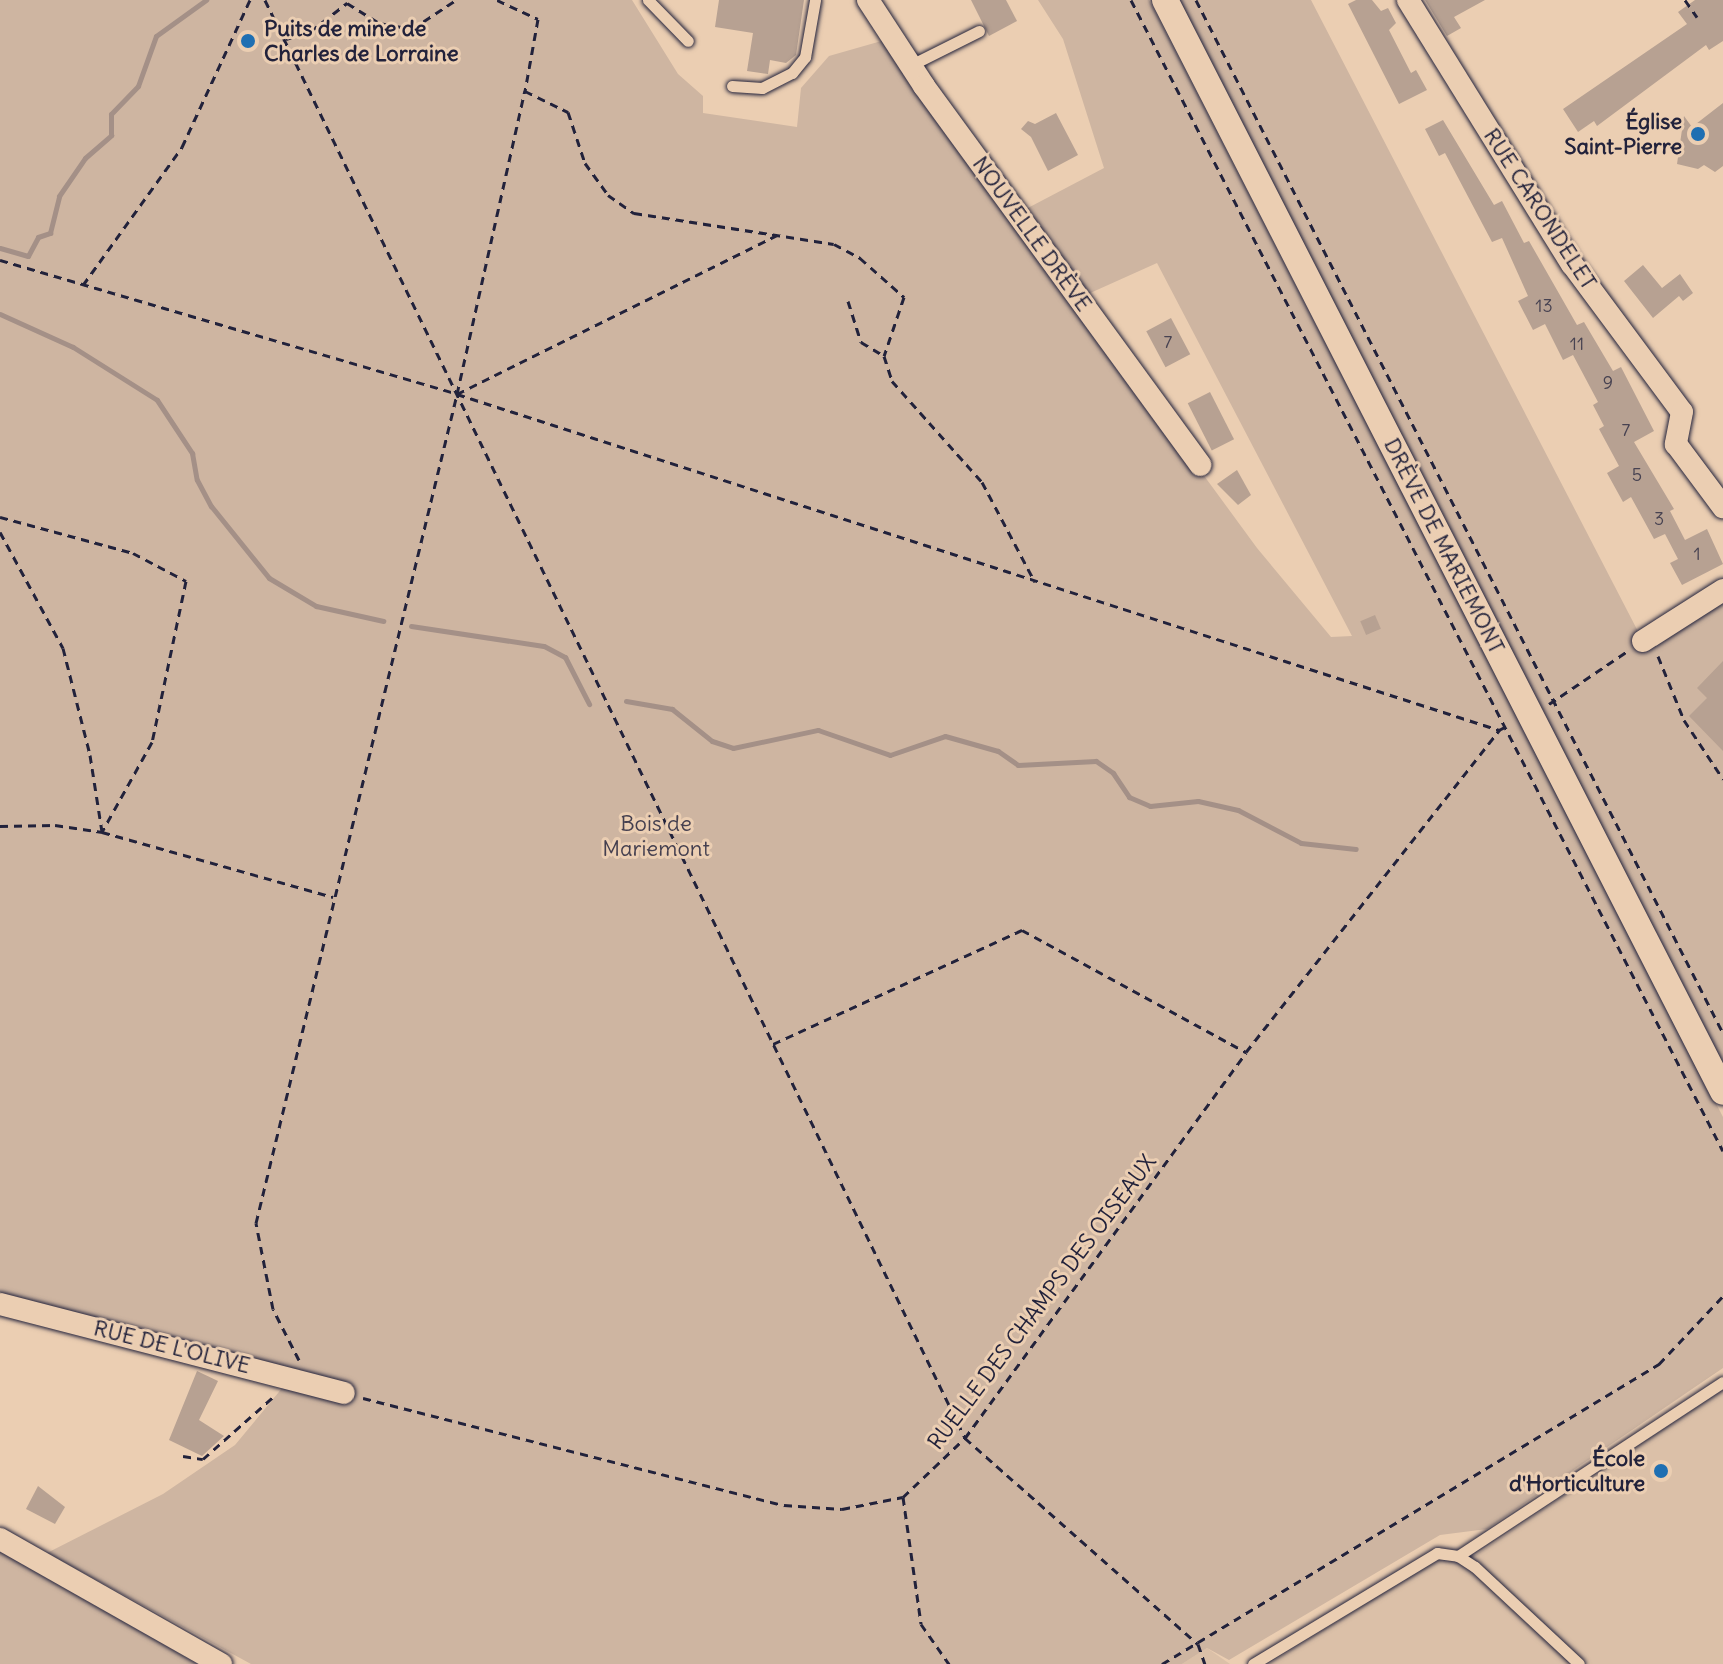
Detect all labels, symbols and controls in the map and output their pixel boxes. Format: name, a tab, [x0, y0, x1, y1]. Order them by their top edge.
place label: Puits de mine de Charles de Lorraine	[264, 15, 459, 66]
marker: Puits de mine de Charles de Lorraine	[239, 32, 257, 50]
place label: Église Saint-Pierre	[1564, 108, 1682, 160]
street label: RUE CARONDELET	[1478, 123, 1602, 295]
marker: Église Saint-Pierre	[1689, 125, 1707, 143]
street label: NOUVELLE DRÈVE	[967, 151, 1097, 317]
house number: 13	[1535, 295, 1553, 317]
house number: 7	[1164, 331, 1172, 353]
house number: 11	[1570, 333, 1584, 355]
house number: 9	[1603, 372, 1613, 394]
house number: 7	[1622, 419, 1630, 441]
street label: DRÈVE DE MARIEMONT	[1378, 434, 1510, 658]
house number: 5	[1632, 464, 1642, 486]
house number: 3	[1654, 508, 1664, 530]
house number: 1	[1693, 543, 1701, 565]
park label: Bois de Mariemont	[602, 810, 710, 862]
street label: RUELLE DES CHAMPS DES OISEAUX	[922, 1149, 1162, 1455]
street label: RUE DE L'OLIVE	[91, 1315, 253, 1379]
place label: École d'Horticulture	[1509, 1445, 1645, 1496]
marker: École d'Horticulture	[1652, 1462, 1670, 1480]

